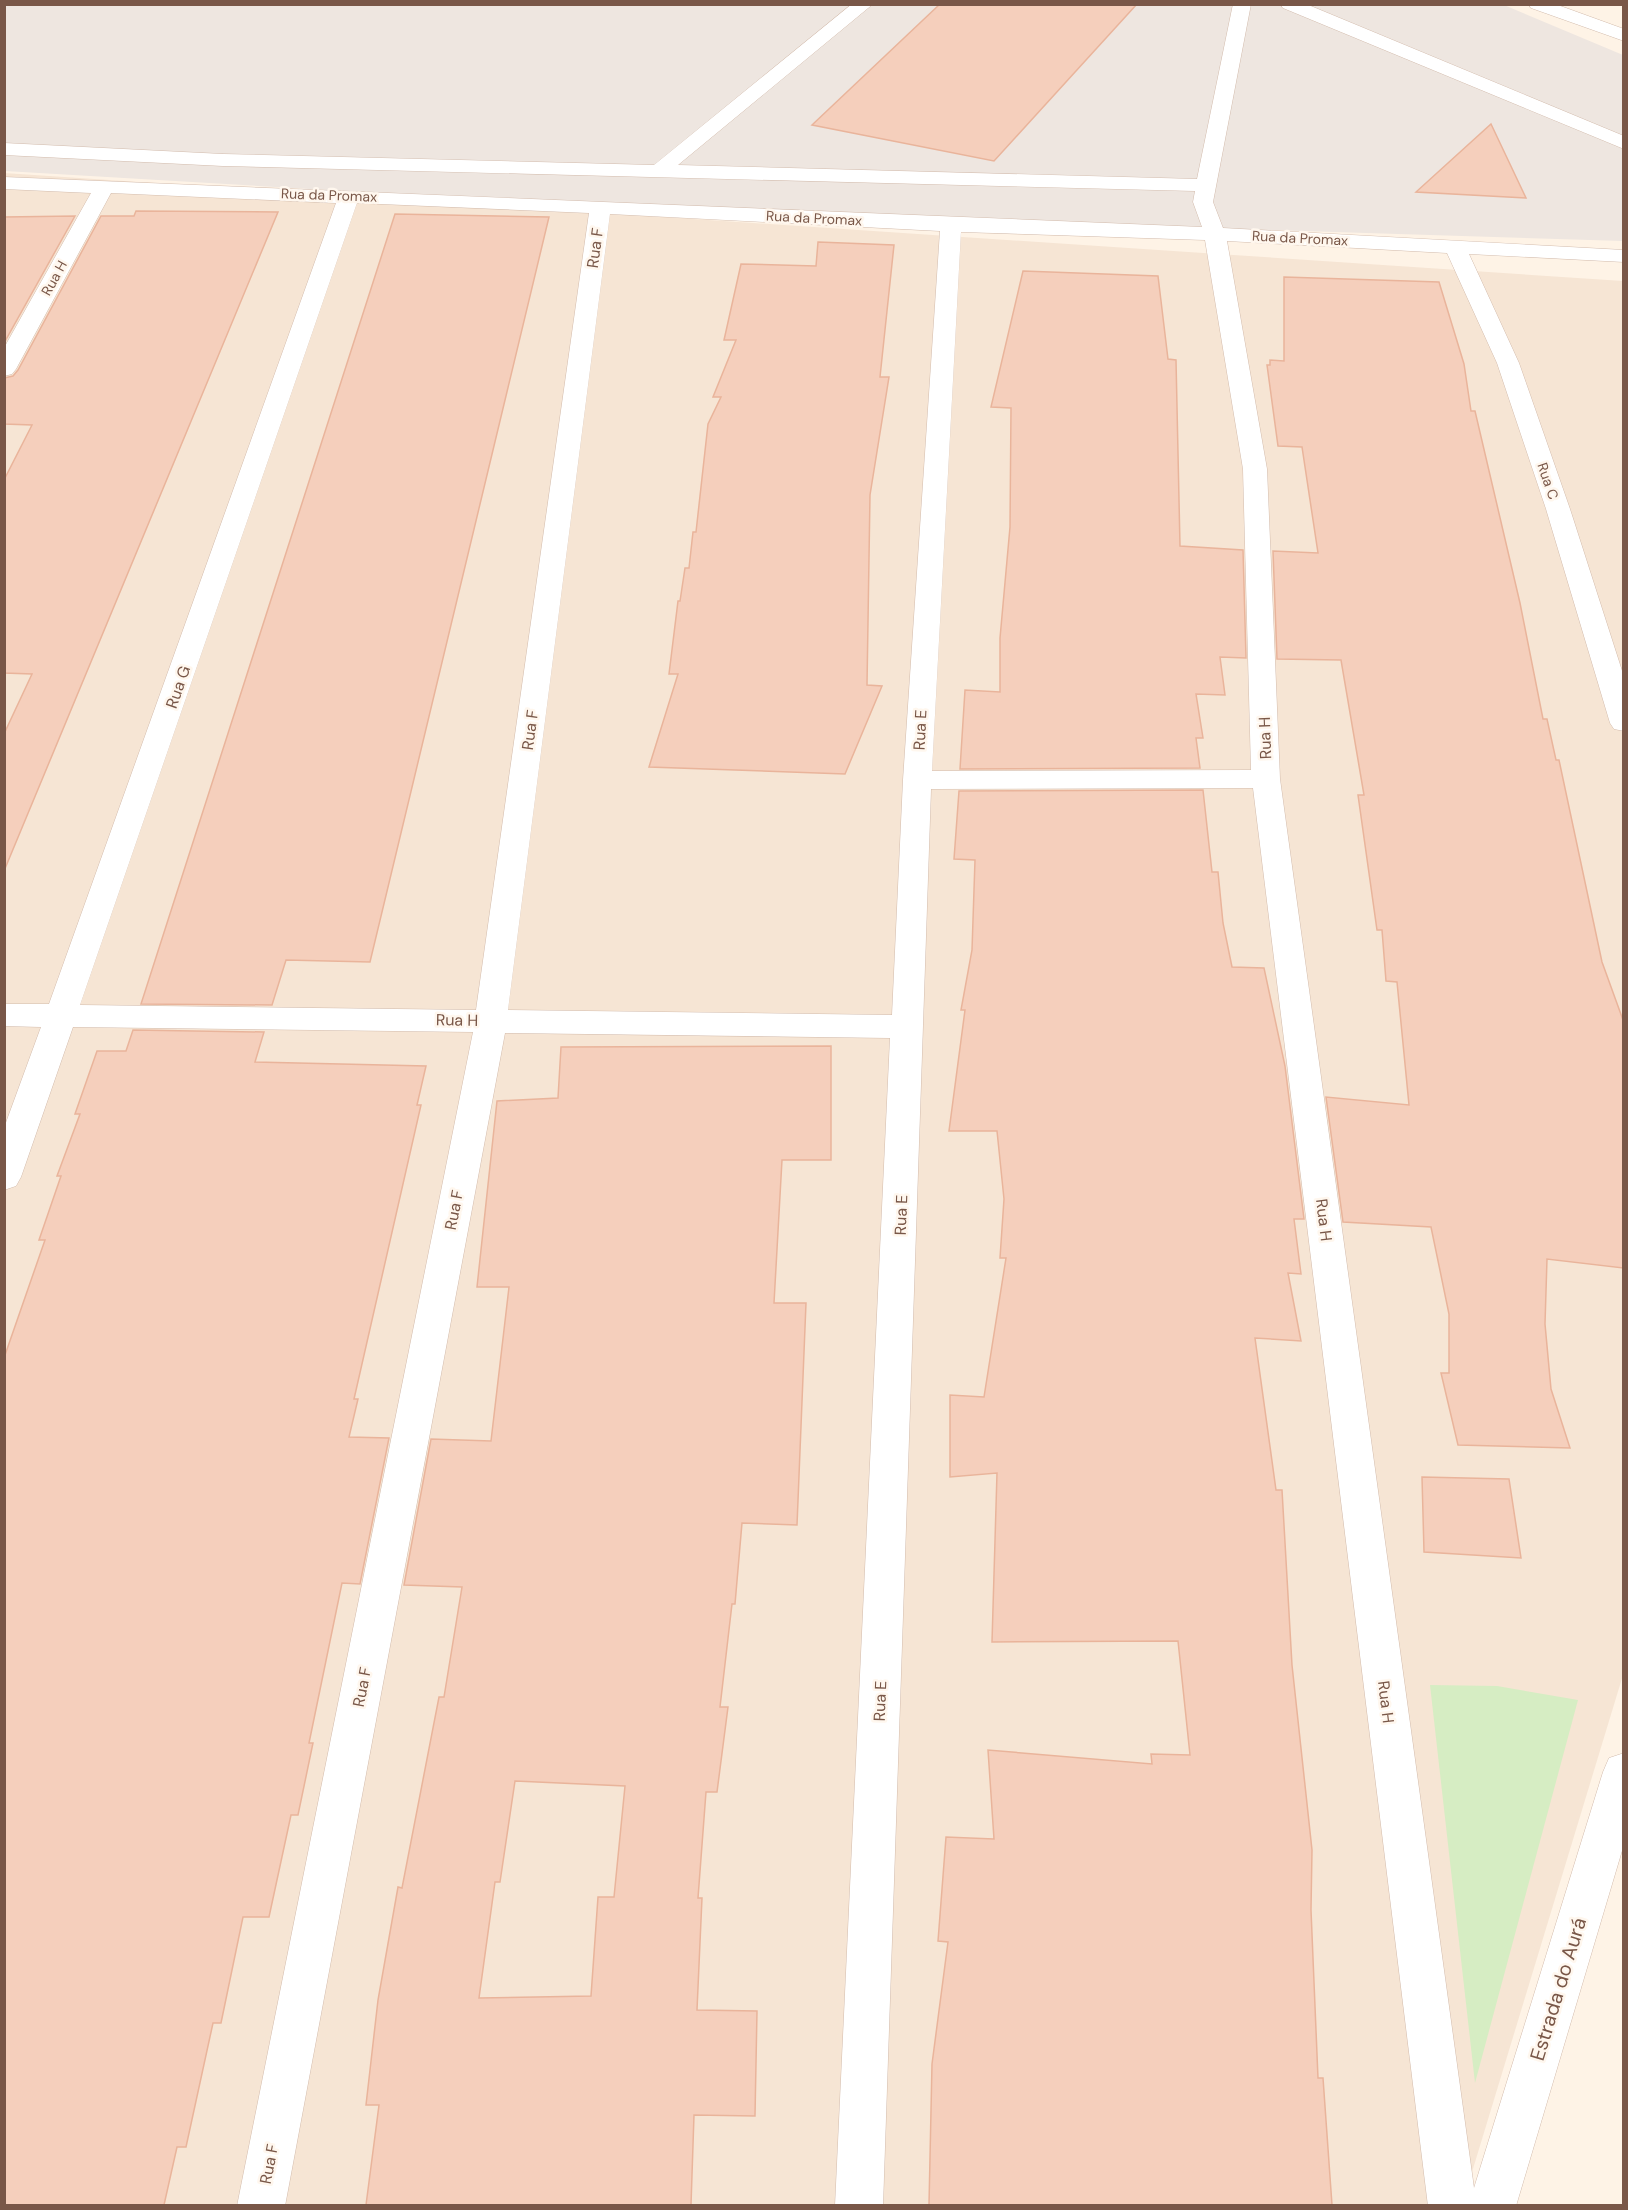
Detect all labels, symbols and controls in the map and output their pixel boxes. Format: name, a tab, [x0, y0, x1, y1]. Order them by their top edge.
street label: Rua da Promax	[281, 184, 377, 206]
street label: Rua da Promax	[766, 206, 863, 230]
street label: Rua F	[582, 226, 608, 269]
street label: Rua da Promax	[1252, 226, 1349, 250]
street label: Rua H	[37, 257, 71, 299]
street label: Rua C	[1533, 460, 1563, 502]
street label: Rua G	[161, 663, 195, 711]
street label: Rua F	[517, 708, 543, 751]
street label: Rua E	[908, 709, 932, 751]
street label: Rua H	[1254, 716, 1276, 760]
street label: Rua H	[436, 1009, 478, 1031]
street label: Rua F	[440, 1188, 468, 1232]
street label: Rua E	[890, 1194, 912, 1236]
street label: Rua H	[1311, 1198, 1337, 1242]
street label: Rua F	[348, 1665, 376, 1709]
street label: Rua E	[869, 1680, 891, 1722]
street label: Rua H	[1373, 1680, 1399, 1724]
street label: Estrada do Aurá	[1524, 1914, 1592, 2064]
street label: Rua F	[255, 2142, 283, 2186]

